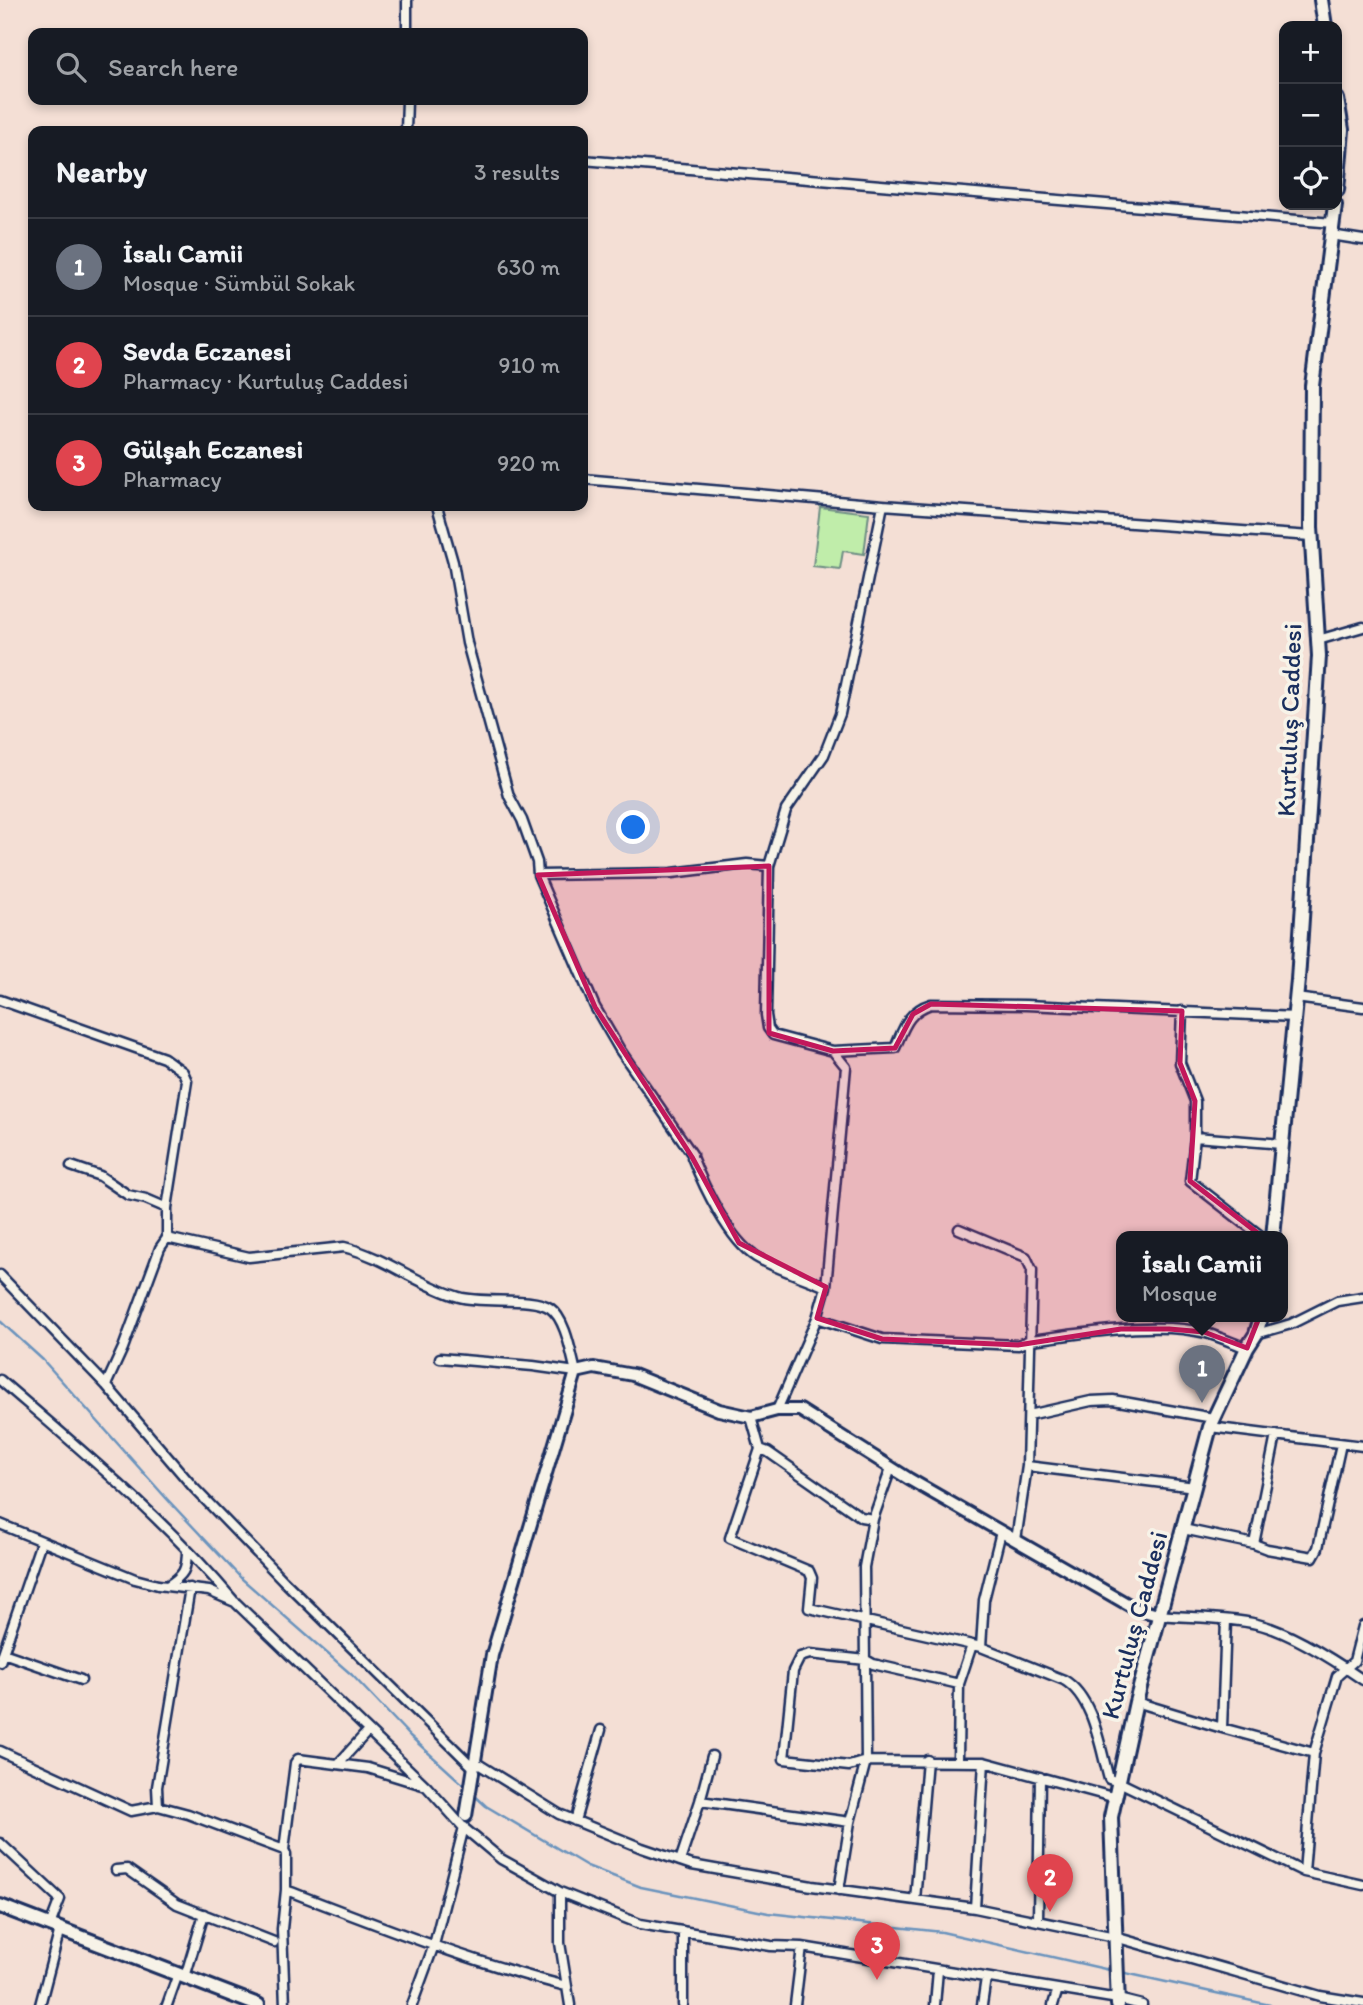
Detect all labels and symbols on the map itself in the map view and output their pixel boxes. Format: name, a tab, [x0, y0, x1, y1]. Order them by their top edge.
street label: Kurtuluş Caddesi	[1270, 623, 1308, 817]
your location	[616, 810, 650, 844]
pin: 1	[1179, 1345, 1225, 1403]
street label: Kurtuluş Caddesi	[1094, 1528, 1174, 1722]
pin: 2	[1027, 1854, 1073, 1912]
pin: 3	[854, 1922, 900, 1980]

